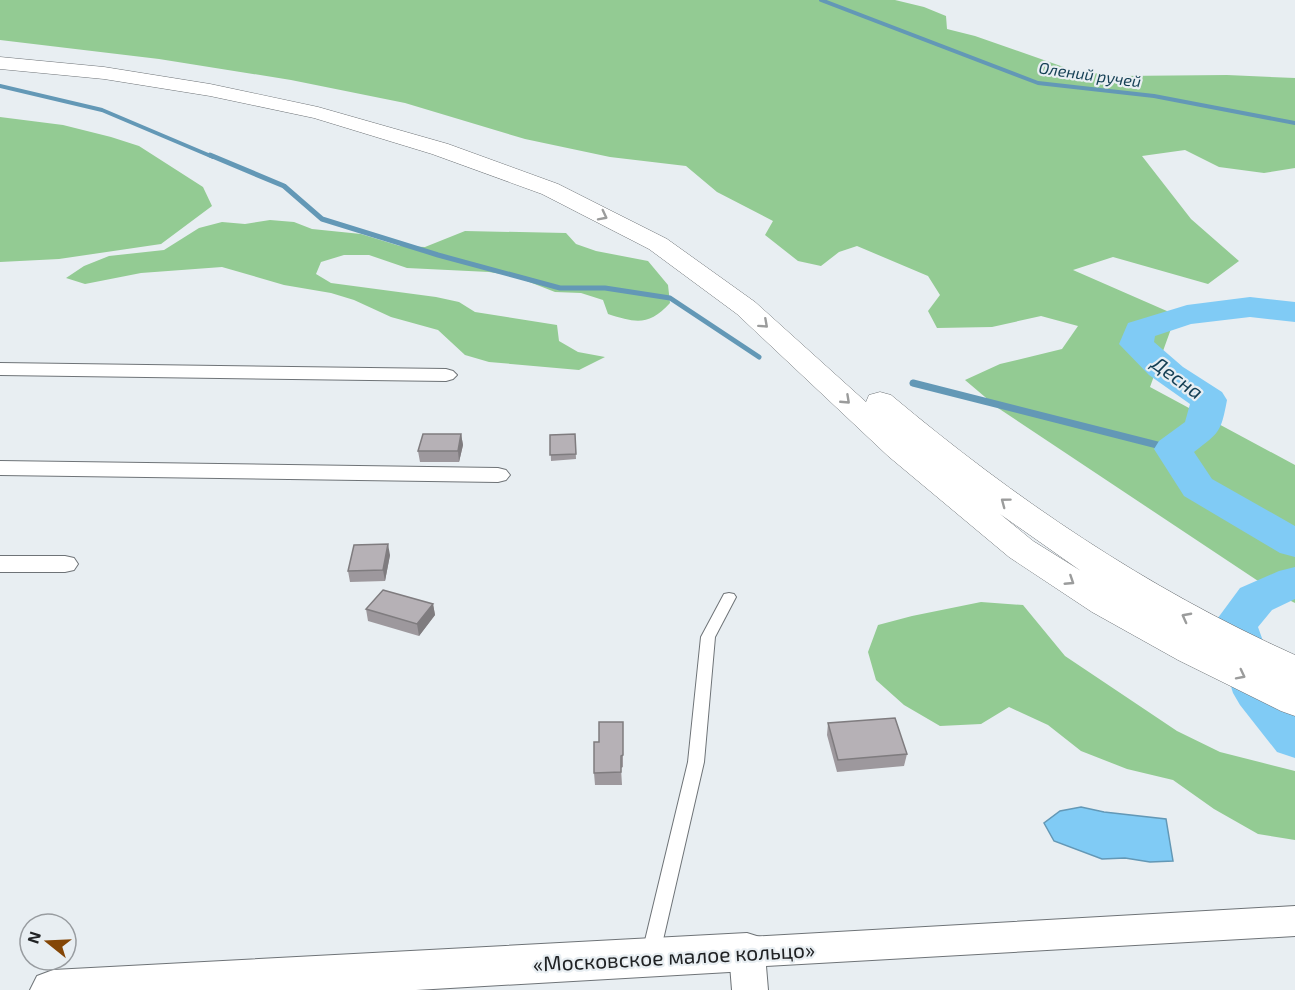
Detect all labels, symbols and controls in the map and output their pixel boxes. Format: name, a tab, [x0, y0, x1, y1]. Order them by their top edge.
water label: Олений ручей	[1038, 57, 1142, 91]
one-way arrow	[596, 208, 607, 220]
one-way arrow	[757, 317, 767, 328]
water label: Десна	[1147, 350, 1208, 404]
one-way arrow	[839, 393, 850, 404]
one-way arrow	[1001, 499, 1012, 510]
one-way arrow	[1064, 573, 1075, 584]
one-way arrow	[1182, 613, 1192, 624]
one-way arrow	[1234, 668, 1245, 680]
north arrow	[18, 912, 78, 972]
text: N	[22, 929, 44, 946]
street label: «Московское малое кольцо»	[532, 936, 816, 976]

